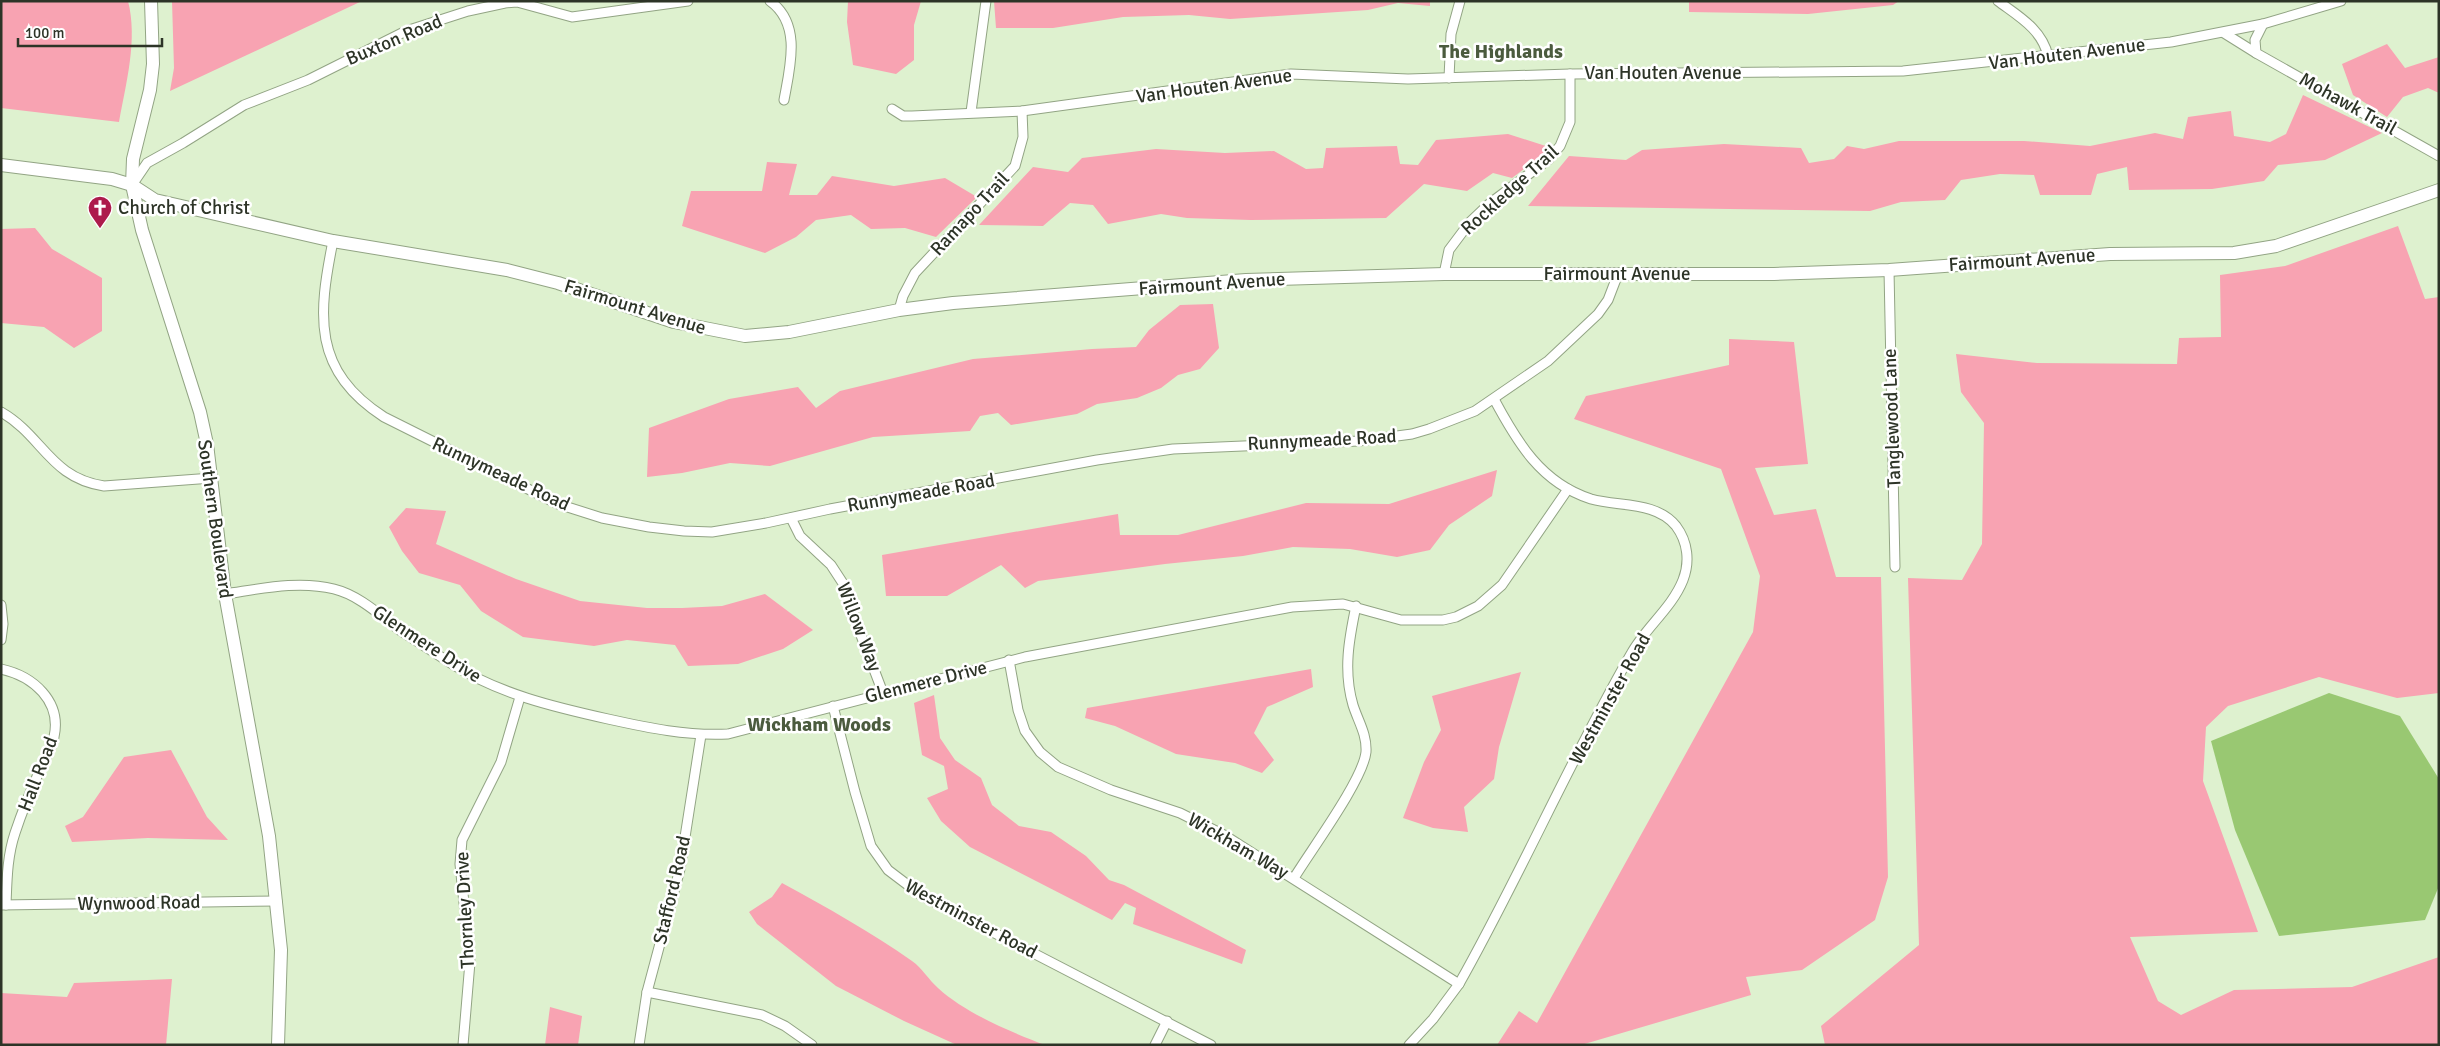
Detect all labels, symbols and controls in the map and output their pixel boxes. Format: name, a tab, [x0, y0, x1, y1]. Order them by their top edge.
street label: Buxton Road	[342, 9, 446, 71]
scale bar	[18, 15, 161, 47]
text: 100 m	[25, 24, 65, 42]
street label: Van Houten Avenue	[1987, 32, 2147, 76]
district label: The Highlands	[1439, 39, 1563, 64]
street label: Van Houten Avenue	[1584, 61, 1742, 85]
street label: Van Houten Avenue	[1134, 63, 1294, 109]
street label: Mohawk Trail	[2295, 67, 2401, 141]
street label: Rockledge Trail	[1456, 140, 1564, 240]
street label: Ramapo Trail	[925, 167, 1015, 261]
church icon: Church of Christ	[87, 195, 113, 229]
place label: Church of Christ	[118, 196, 250, 220]
street label: Fairmount Avenue	[1948, 243, 2096, 277]
street label: Fairmount Avenue	[1543, 262, 1691, 286]
street label: Fairmount Avenue	[1138, 267, 1286, 301]
street label: Fairmount Avenue	[561, 274, 709, 340]
street label: Tanglewood Lane	[1878, 348, 1906, 488]
street label: Runnymeade Road	[1247, 424, 1397, 456]
street label: Runnymeade Road	[428, 432, 574, 516]
street label: Southern Boulevard	[192, 438, 238, 600]
street label: Runnymeade Road	[845, 468, 997, 518]
street label: Willow Way	[831, 579, 887, 675]
street label: Glenmere Drive	[368, 600, 486, 688]
street label: Westminster Road	[1564, 629, 1656, 769]
street label: Glenmere Drive	[862, 655, 990, 709]
district label: Wickham Woods	[747, 712, 891, 737]
street label: Hall Road	[13, 733, 63, 815]
street label: Wickham Way	[1183, 807, 1293, 885]
street label: Stafford Road	[648, 833, 696, 947]
street label: Thornley Drive	[450, 851, 480, 969]
street label: Westminster Road	[901, 874, 1041, 964]
street label: Wynwood Road	[77, 890, 201, 916]

